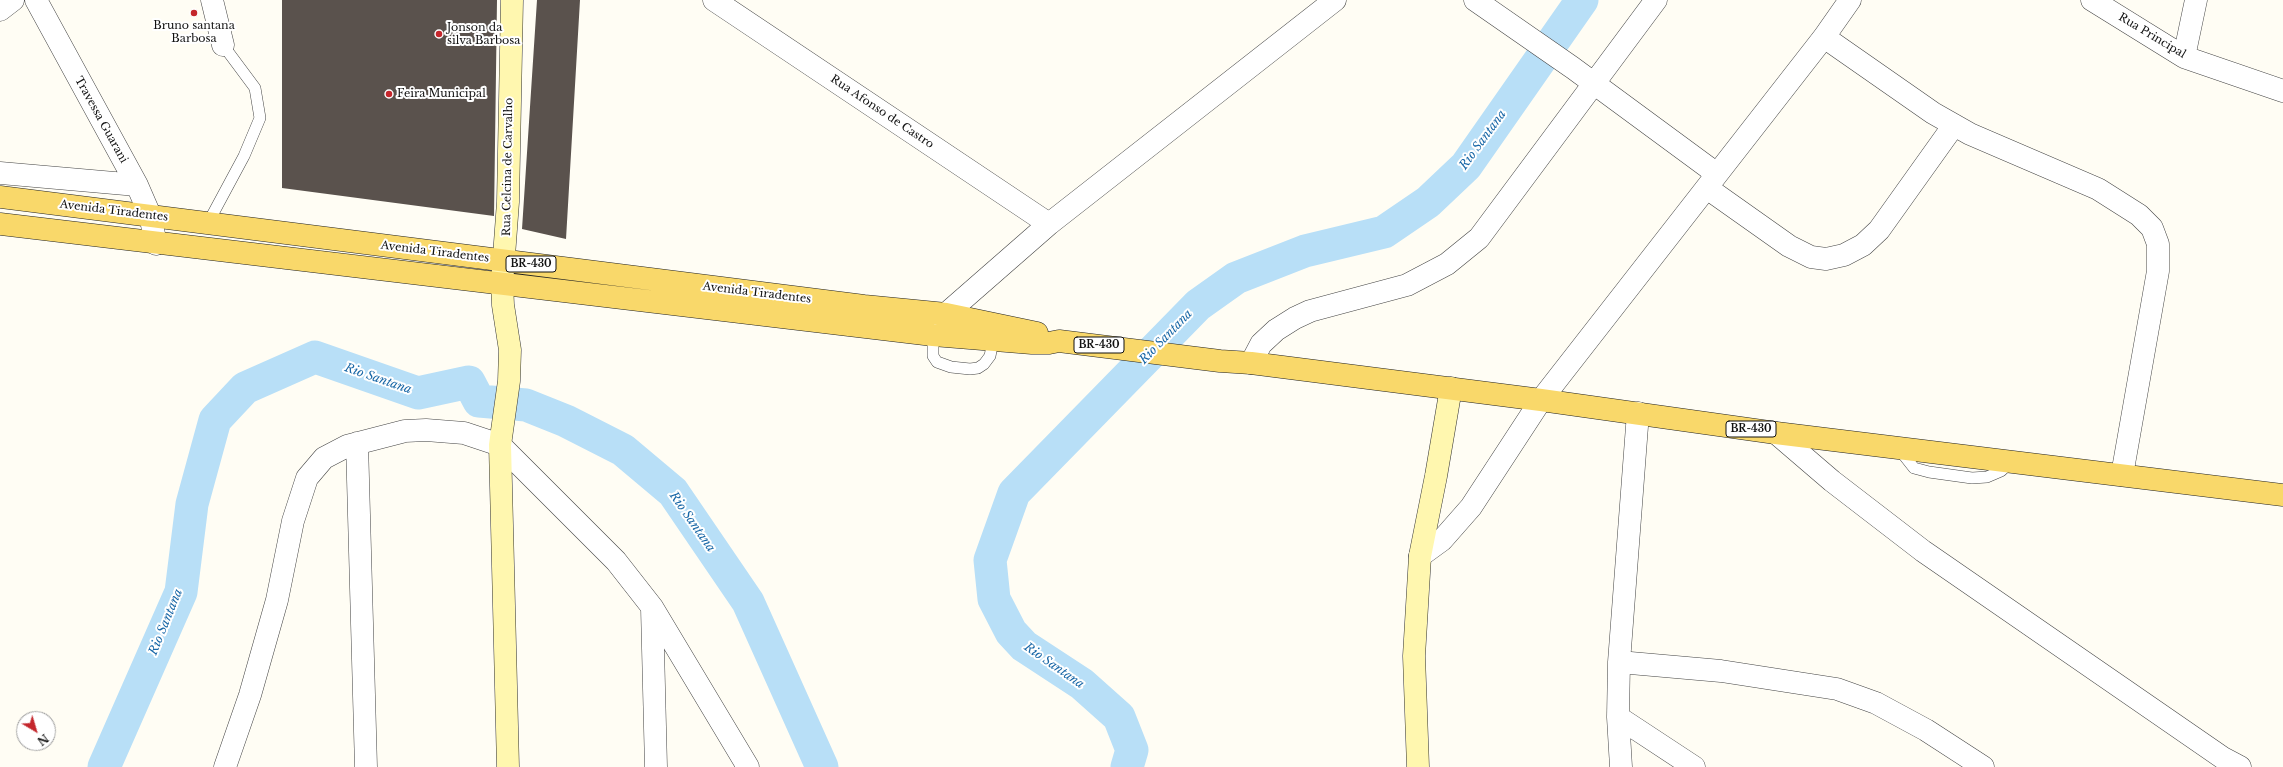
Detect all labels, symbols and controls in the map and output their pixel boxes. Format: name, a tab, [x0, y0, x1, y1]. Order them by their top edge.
marker: Bruno santana Barbosa	[189, 8, 199, 18]
street label: Rua Principal	[2116, 11, 2188, 61]
place label: Bruno santana Barbosa	[153, 19, 235, 45]
place label: Jonson da silva Barbosa	[447, 21, 520, 47]
marker: Jonson da silva Barbosa	[434, 29, 444, 39]
street label: Rua Afonso de Castro	[828, 73, 936, 151]
street label: Travessa Guarani	[72, 74, 130, 166]
place label: Feira Municipal	[397, 87, 486, 101]
marker: Feira Municipal	[384, 89, 394, 99]
street label: Rua Celcina de Carvalho	[500, 98, 516, 236]
water label: Rio Santana	[1457, 108, 1509, 172]
street label: Avenida Tiradentes	[59, 198, 169, 224]
street label: Avenida Tiradentes	[380, 239, 490, 265]
road number: BR-430	[506, 256, 556, 272]
street label: Avenida Tiradentes	[702, 280, 812, 306]
water label: Rio Santana	[1137, 307, 1195, 367]
road number: BR-430	[1074, 337, 1124, 353]
water label: Rio Santana	[343, 361, 413, 397]
road number: BR-430	[1726, 421, 1776, 437]
water label: Rio Santana	[666, 489, 718, 555]
water label: Rio Santana	[146, 587, 186, 657]
water label: Rio Santana	[1021, 640, 1087, 692]
north arrow	[16, 711, 56, 751]
text: N	[34, 731, 51, 748]

